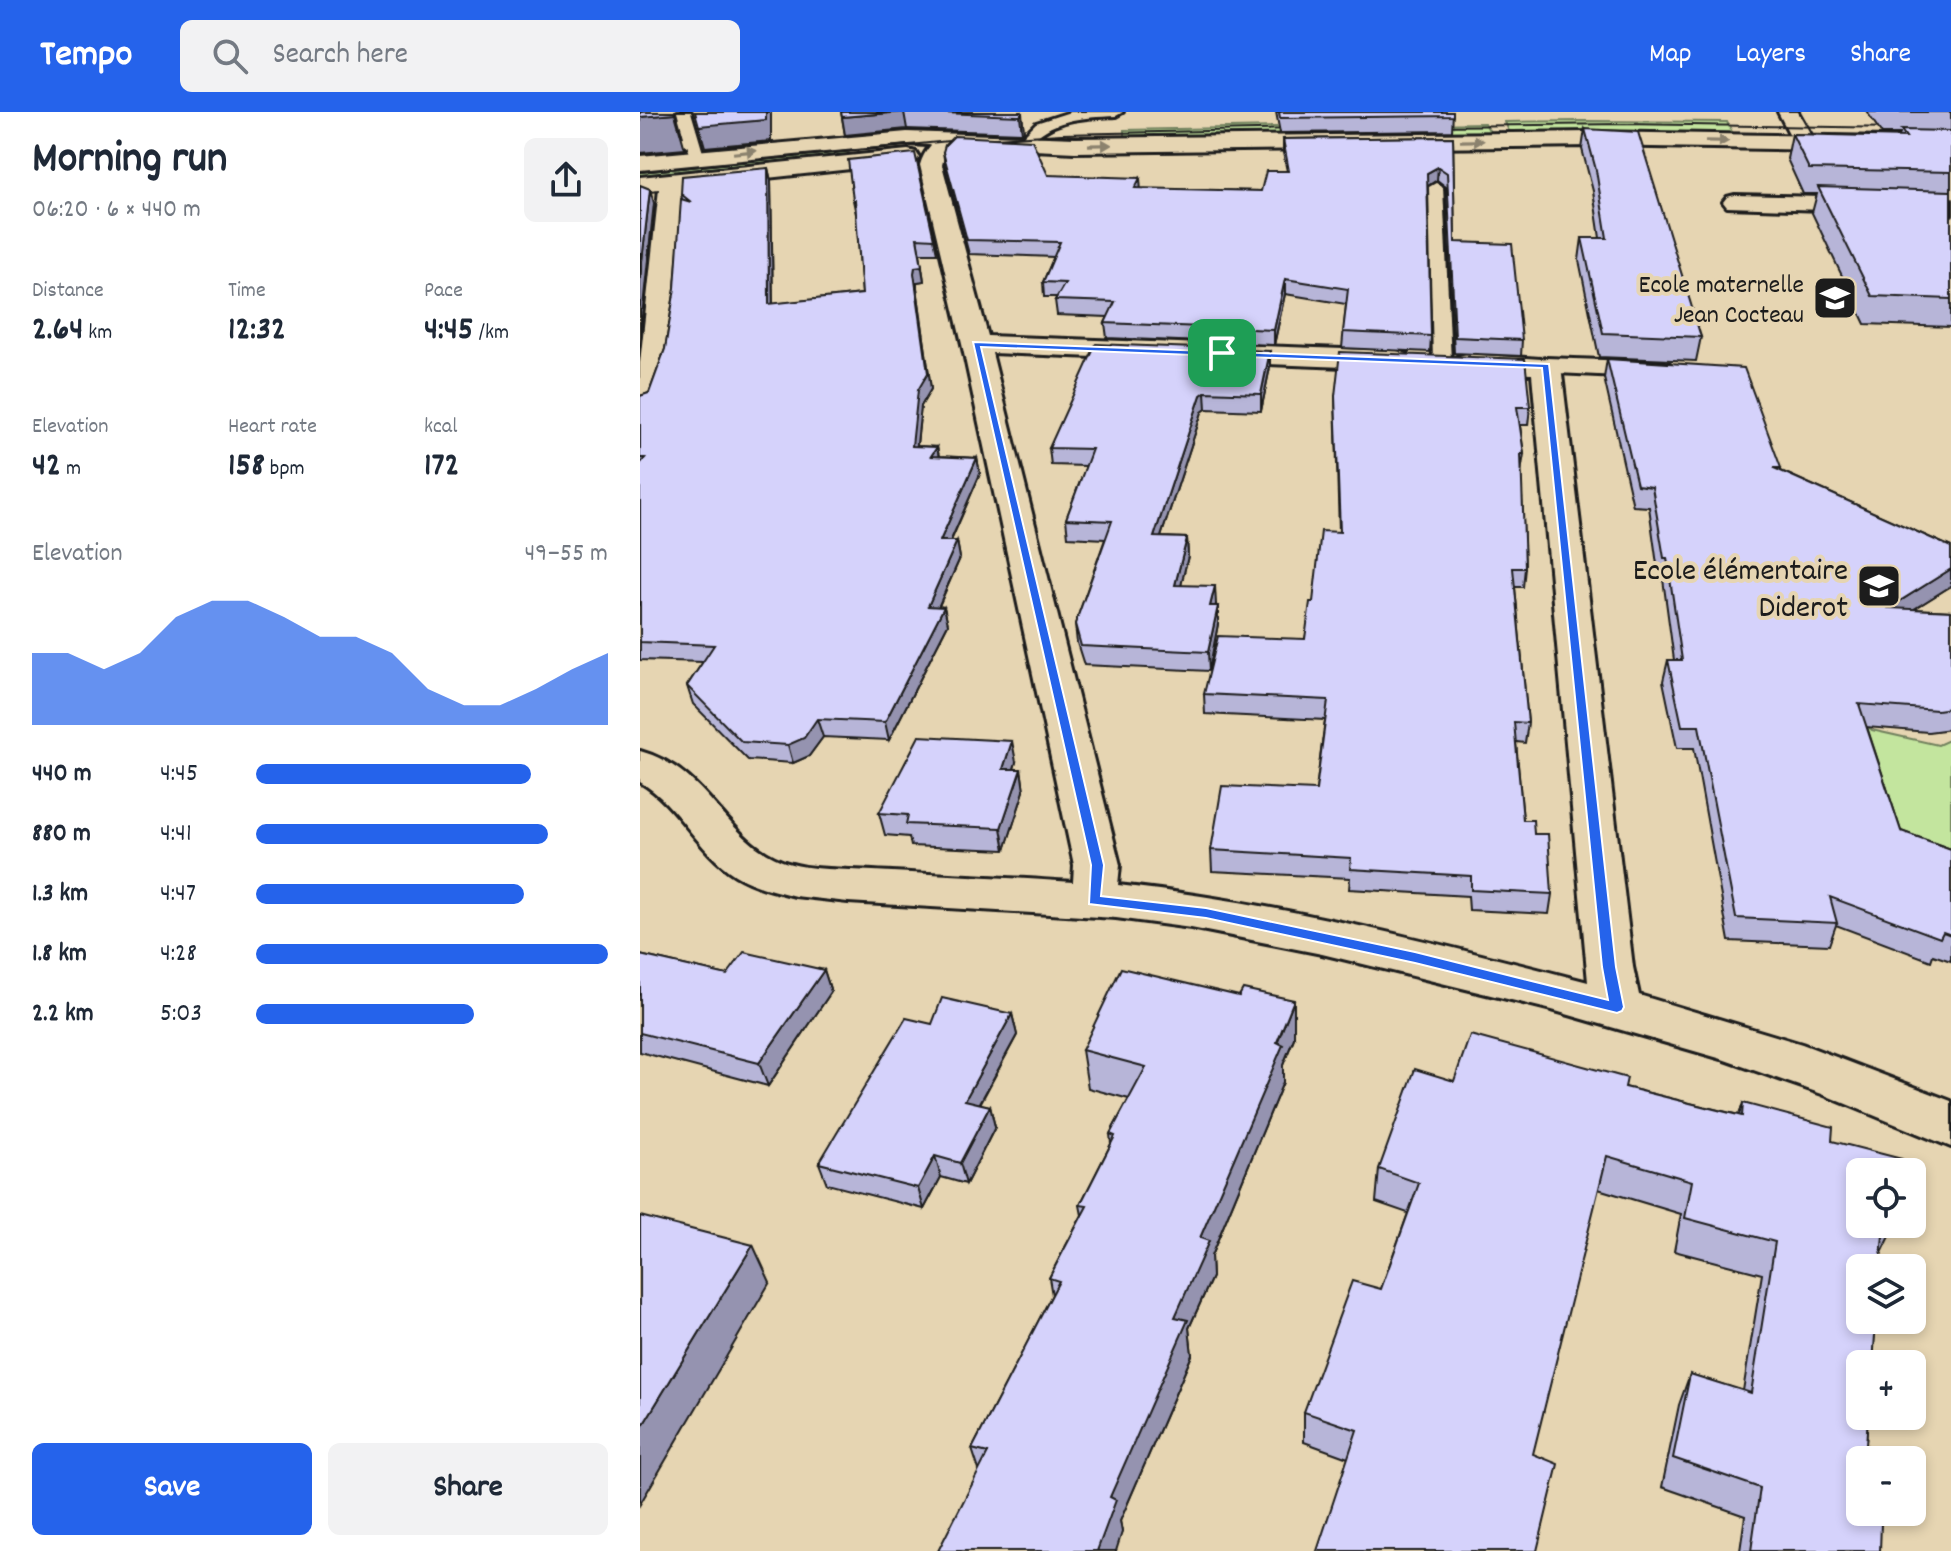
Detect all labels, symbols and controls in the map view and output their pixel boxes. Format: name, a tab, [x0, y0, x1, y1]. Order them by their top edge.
search box	[180, 20, 740, 92]
text: Tempo	[40, 29, 132, 84]
icon: search	[208, 34, 252, 78]
text: Search here	[272, 35, 408, 78]
text: Map	[1649, 36, 1692, 76]
text: Layers	[1736, 36, 1806, 76]
text: Share	[1850, 36, 1911, 76]
text: Morning run	[32, 130, 227, 193]
one-way arrow	[1705, 134, 1730, 147]
one-way arrow	[1460, 135, 1485, 147]
button: share	[524, 138, 608, 222]
one-way arrow	[1088, 139, 1113, 151]
one-way arrow	[733, 146, 758, 159]
text: 06:20 · 6 × 440 m	[32, 192, 201, 229]
place label: Ecole maternelle Jean Cocteau	[1639, 268, 1804, 335]
school or university icon: Ecole maternelle Jean Cocteau	[1811, 274, 1859, 322]
text: Distance	[32, 276, 104, 307]
text: Time	[228, 276, 266, 307]
text: Pace	[424, 276, 463, 307]
text: 2.64	[32, 307, 83, 356]
text: 12:32	[228, 307, 286, 356]
text: 4:45	[424, 307, 474, 356]
text: km	[83, 318, 112, 349]
text: /km	[474, 318, 509, 349]
pin	[1188, 319, 1256, 387]
icon: arrive	[1200, 331, 1244, 375]
text: Elevation	[32, 412, 109, 443]
text: Heart rate	[228, 412, 317, 443]
text: kcal	[424, 412, 457, 443]
text: 42	[32, 443, 61, 492]
text: 158	[228, 443, 265, 492]
text: 172	[424, 443, 459, 492]
text: m	[61, 454, 81, 485]
text: bpm	[265, 454, 305, 485]
text: Elevation	[32, 536, 122, 573]
text: 49–55 m	[525, 536, 608, 573]
place label: Ecole élémentaire Diderot	[1633, 550, 1848, 633]
school or university icon: Ecole élémentaire Diderot	[1855, 562, 1903, 610]
text: 440 m	[32, 756, 92, 793]
text: 4:45	[160, 756, 198, 793]
text: 880 m	[32, 816, 91, 853]
text: 4:41	[160, 816, 192, 853]
text: 1.3 km	[32, 876, 88, 913]
text: 4:47	[160, 876, 196, 913]
text: 1.8 km	[32, 936, 87, 973]
text: 4:28	[160, 936, 197, 973]
text: 2.2 km	[32, 996, 94, 1033]
text: 5:03	[160, 996, 202, 1033]
map controls	[1846, 1158, 1926, 1526]
button: locate	[1846, 1158, 1926, 1238]
button: layers	[1846, 1254, 1926, 1334]
button: +	[1846, 1350, 1926, 1430]
button: Save	[32, 1443, 312, 1535]
button: Share	[328, 1443, 608, 1535]
button: −	[1846, 1446, 1926, 1526]

